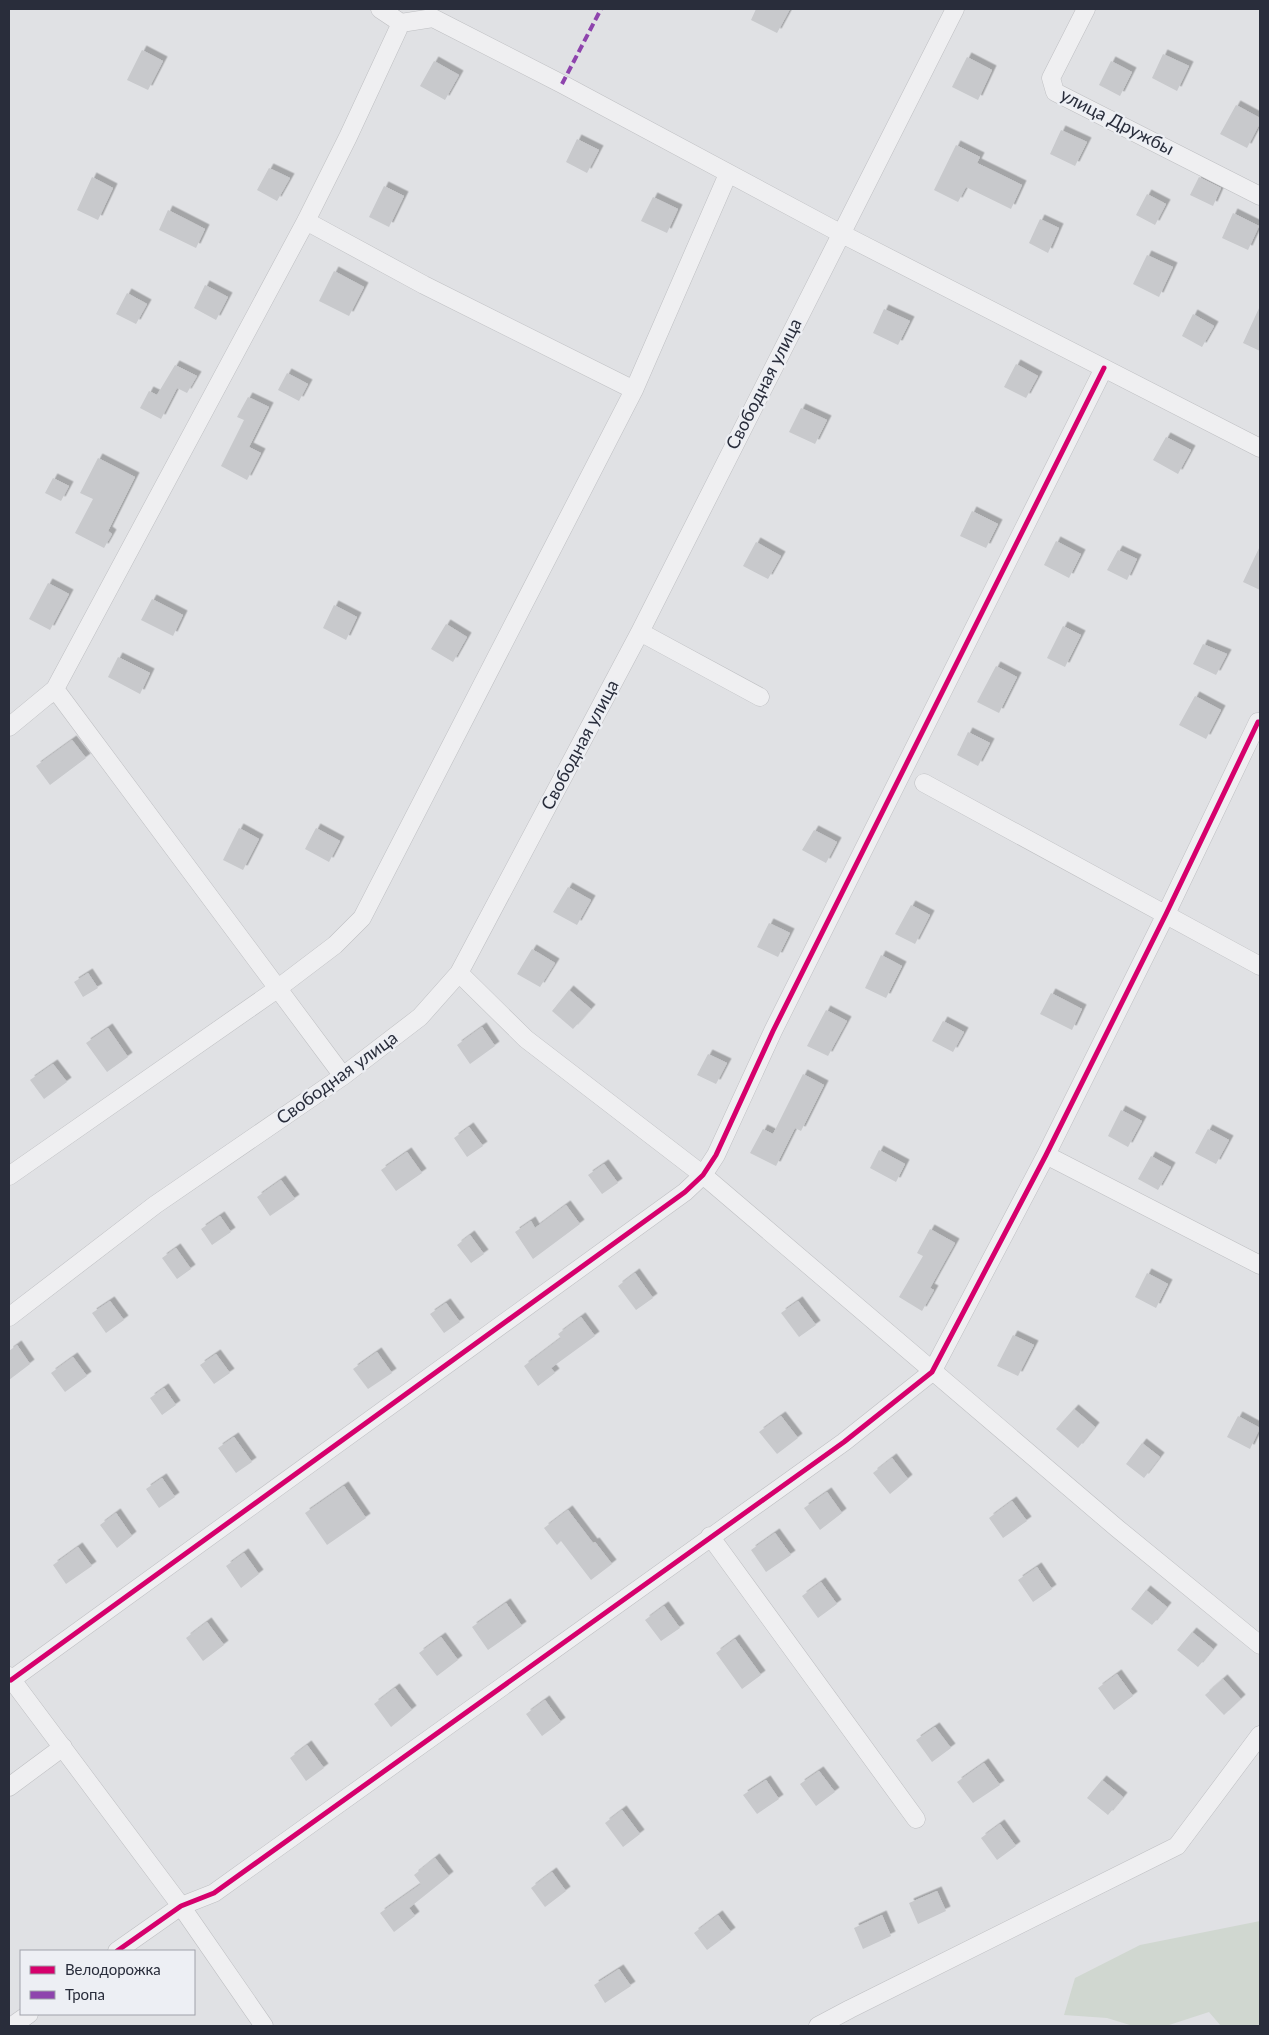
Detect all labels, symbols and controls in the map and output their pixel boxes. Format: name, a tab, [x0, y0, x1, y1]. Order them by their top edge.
street label: улица Дружбы	[1057, 83, 1178, 159]
street label: Свободная улица	[721, 314, 806, 453]
street label: Свободная улица	[536, 676, 623, 813]
street label: Свободная улица	[272, 1026, 401, 1129]
legend	[20, 1950, 195, 2015]
text: Велодорожка	[65, 1960, 161, 1978]
text: Тропа	[65, 1985, 105, 2003]

